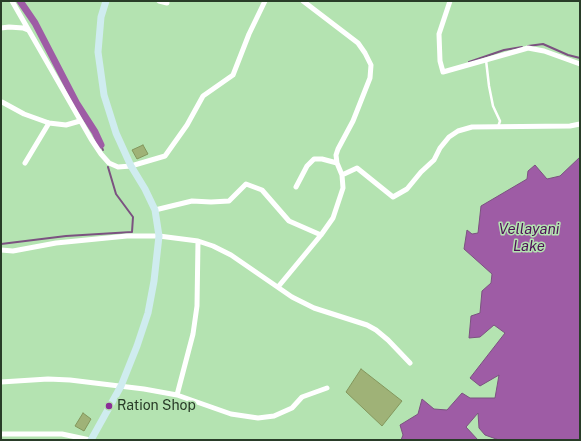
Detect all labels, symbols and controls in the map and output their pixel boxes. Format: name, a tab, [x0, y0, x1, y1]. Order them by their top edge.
water label: Vellayani Lake	[499, 220, 559, 255]
place label: Ration Shop	[117, 398, 196, 414]
marker: Ration Shop	[104, 401, 114, 411]

